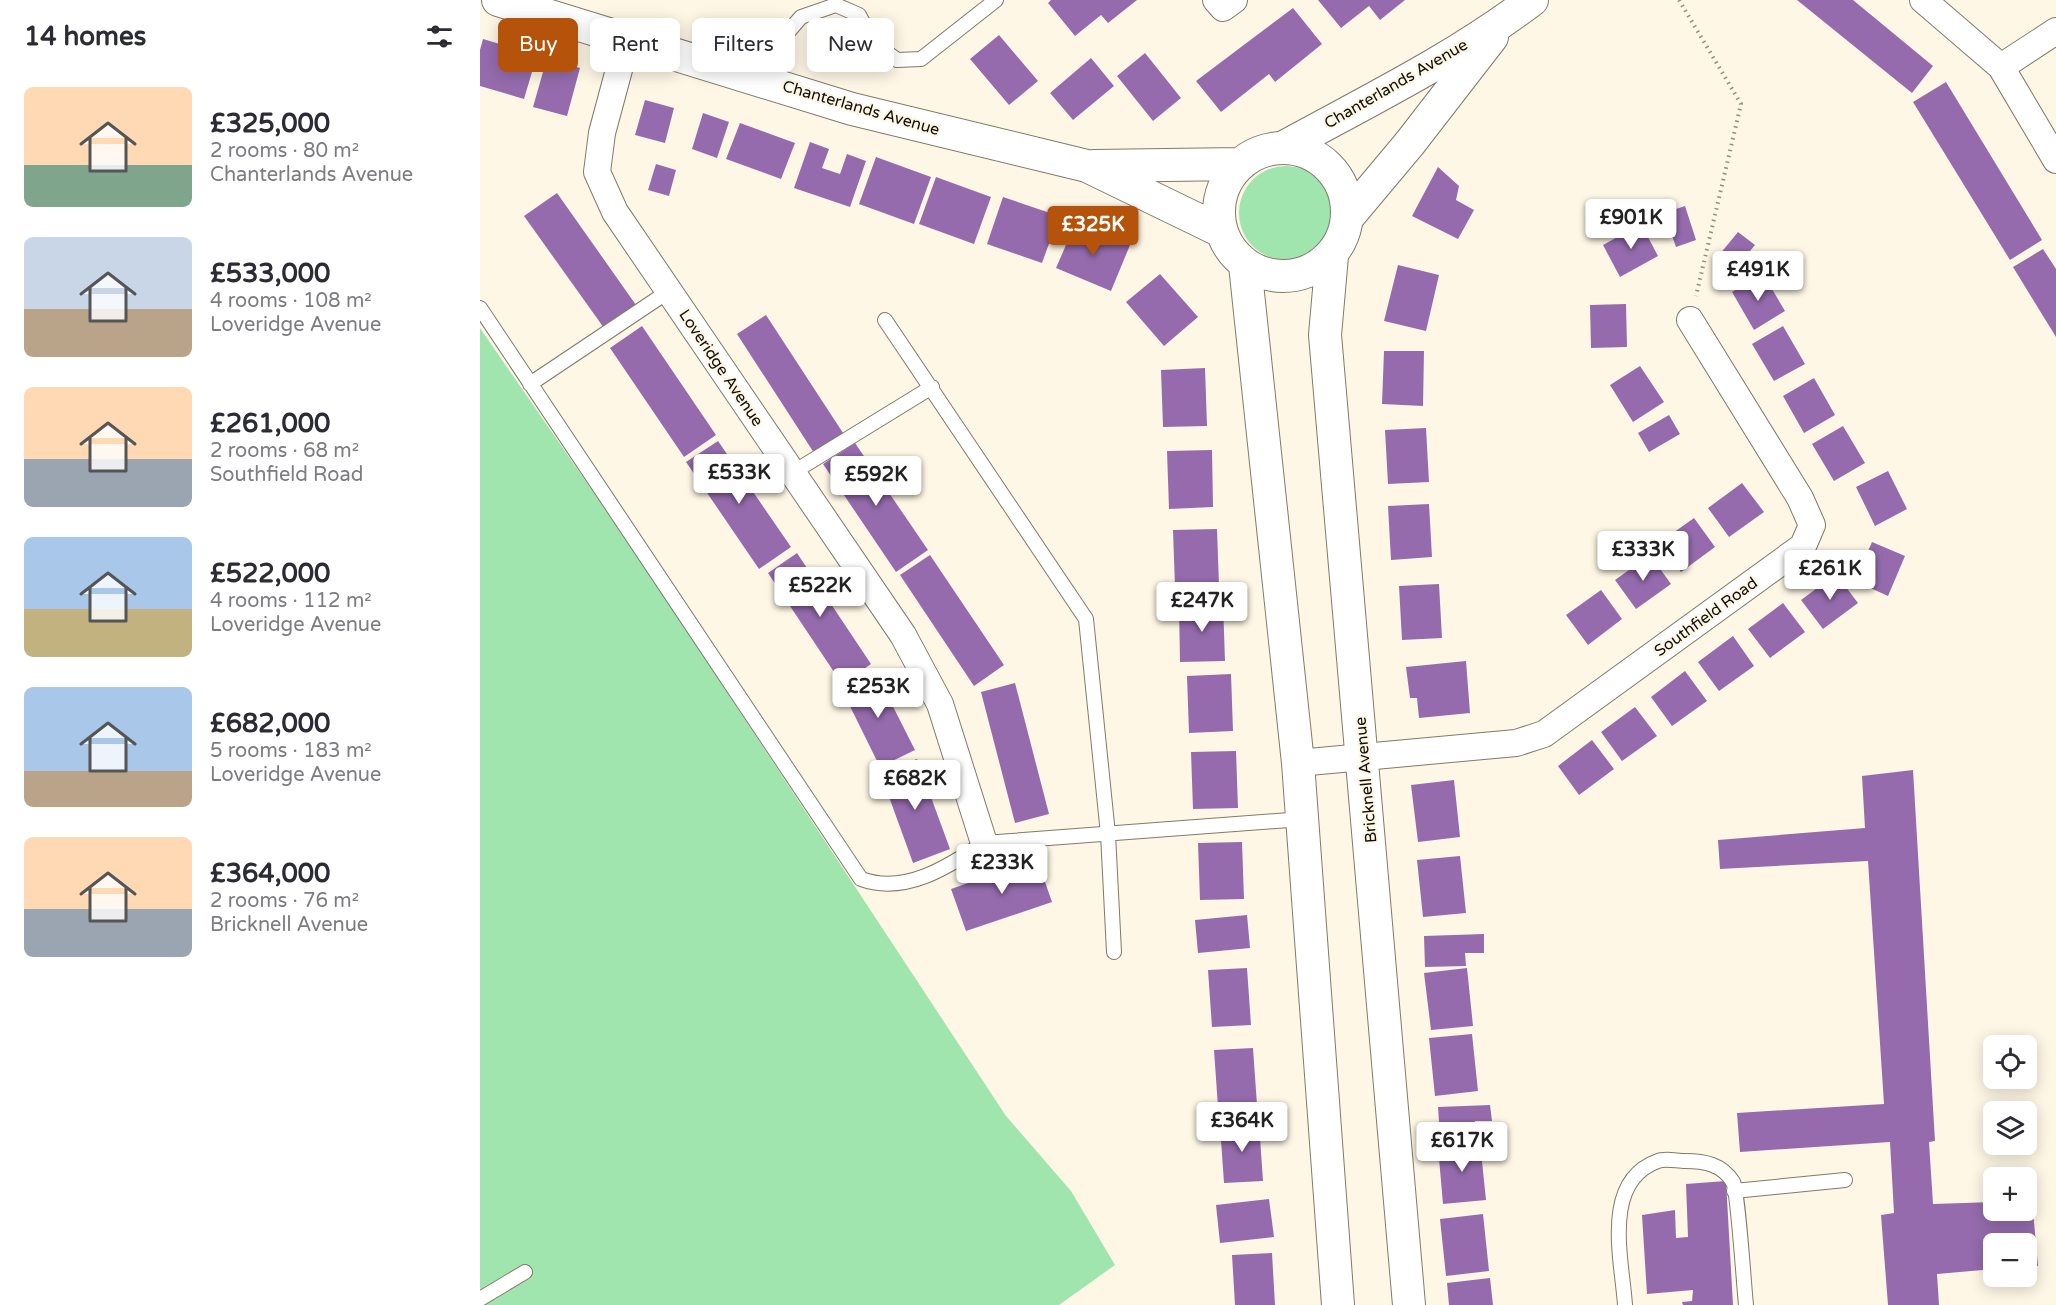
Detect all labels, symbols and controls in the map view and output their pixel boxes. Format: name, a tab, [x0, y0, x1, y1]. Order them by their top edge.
chip: Buy	[498, 18, 578, 72]
chip: Rent	[590, 18, 680, 72]
chip: Filters	[692, 18, 795, 72]
chip: New	[807, 18, 894, 72]
icon: filters	[423, 20, 456, 53]
text: 14 homes	[24, 21, 146, 52]
street label: Chanterlands Avenue	[1321, 35, 1471, 133]
street label: Chanterlands Avenue	[780, 76, 942, 140]
text: £325,000	[210, 108, 330, 139]
icon: home	[72, 111, 144, 183]
text: 2 rooms · 80 m²	[210, 139, 359, 163]
text: Chanterlands Avenue	[210, 163, 413, 187]
pin: £901K	[1589, 199, 1673, 250]
pin: £325K	[1051, 206, 1135, 257]
text: £901K	[1599, 206, 1663, 230]
text: £325K	[1061, 213, 1125, 237]
pin: £491K	[1716, 251, 1800, 302]
text: £533,000	[210, 258, 330, 289]
text: £491K	[1726, 258, 1790, 282]
icon: home	[72, 261, 144, 333]
text: 4 rooms · 108 m²	[210, 289, 372, 313]
street label: Loveridge Avenue	[674, 306, 768, 430]
text: Loveridge Avenue	[210, 313, 381, 337]
text: £261,000	[210, 408, 330, 439]
icon: home	[72, 411, 144, 483]
text: 2 rooms · 68 m²	[210, 439, 359, 463]
pin: £533K	[697, 454, 781, 505]
pin: £592K	[834, 456, 918, 507]
text: £533K	[707, 461, 771, 485]
text: Southfield Road	[210, 463, 363, 487]
text: £592K	[844, 463, 908, 487]
pin: £333K	[1601, 531, 1685, 582]
text: £333K	[1611, 538, 1675, 562]
pin: £261K	[1788, 550, 1872, 601]
text: £261K	[1798, 557, 1862, 581]
text: £522,000	[210, 558, 330, 589]
icon: home	[72, 561, 144, 633]
pin: £522K	[778, 567, 862, 618]
street label: Southfield Road	[1650, 573, 1762, 661]
text: £522K	[788, 574, 852, 598]
pin: £247K	[1160, 582, 1244, 633]
text: 4 rooms · 112 m²	[210, 589, 372, 613]
text: £247K	[1170, 589, 1234, 613]
text: Loveridge Avenue	[210, 613, 381, 637]
pin: £253K	[836, 668, 920, 719]
text: £253K	[846, 675, 910, 699]
text: £682,000	[210, 708, 330, 739]
icon: home	[72, 711, 144, 783]
street label: Bricknell Avenue	[1351, 716, 1381, 844]
text: 5 rooms · 183 m²	[210, 739, 372, 763]
pin: £682K	[873, 760, 957, 811]
text: Loveridge Avenue	[210, 763, 381, 787]
text: £682K	[883, 767, 947, 791]
pin: £233K	[960, 844, 1044, 895]
text: £233K	[970, 851, 1034, 875]
text: £364,000	[210, 858, 330, 889]
icon: home	[72, 861, 144, 933]
text: 2 rooms · 76 m²	[210, 889, 359, 913]
text: Bricknell Avenue	[210, 913, 368, 937]
map controls	[1983, 1035, 2037, 1287]
button: locate	[1983, 1035, 2037, 1089]
button: layers	[1983, 1101, 2037, 1155]
pin: £364K	[1200, 1102, 1284, 1153]
text: £364K	[1210, 1109, 1274, 1133]
pin: £617K	[1420, 1122, 1504, 1173]
text: £617K	[1430, 1129, 1494, 1153]
button: +	[1983, 1167, 2037, 1221]
button: −	[1983, 1233, 2037, 1287]

